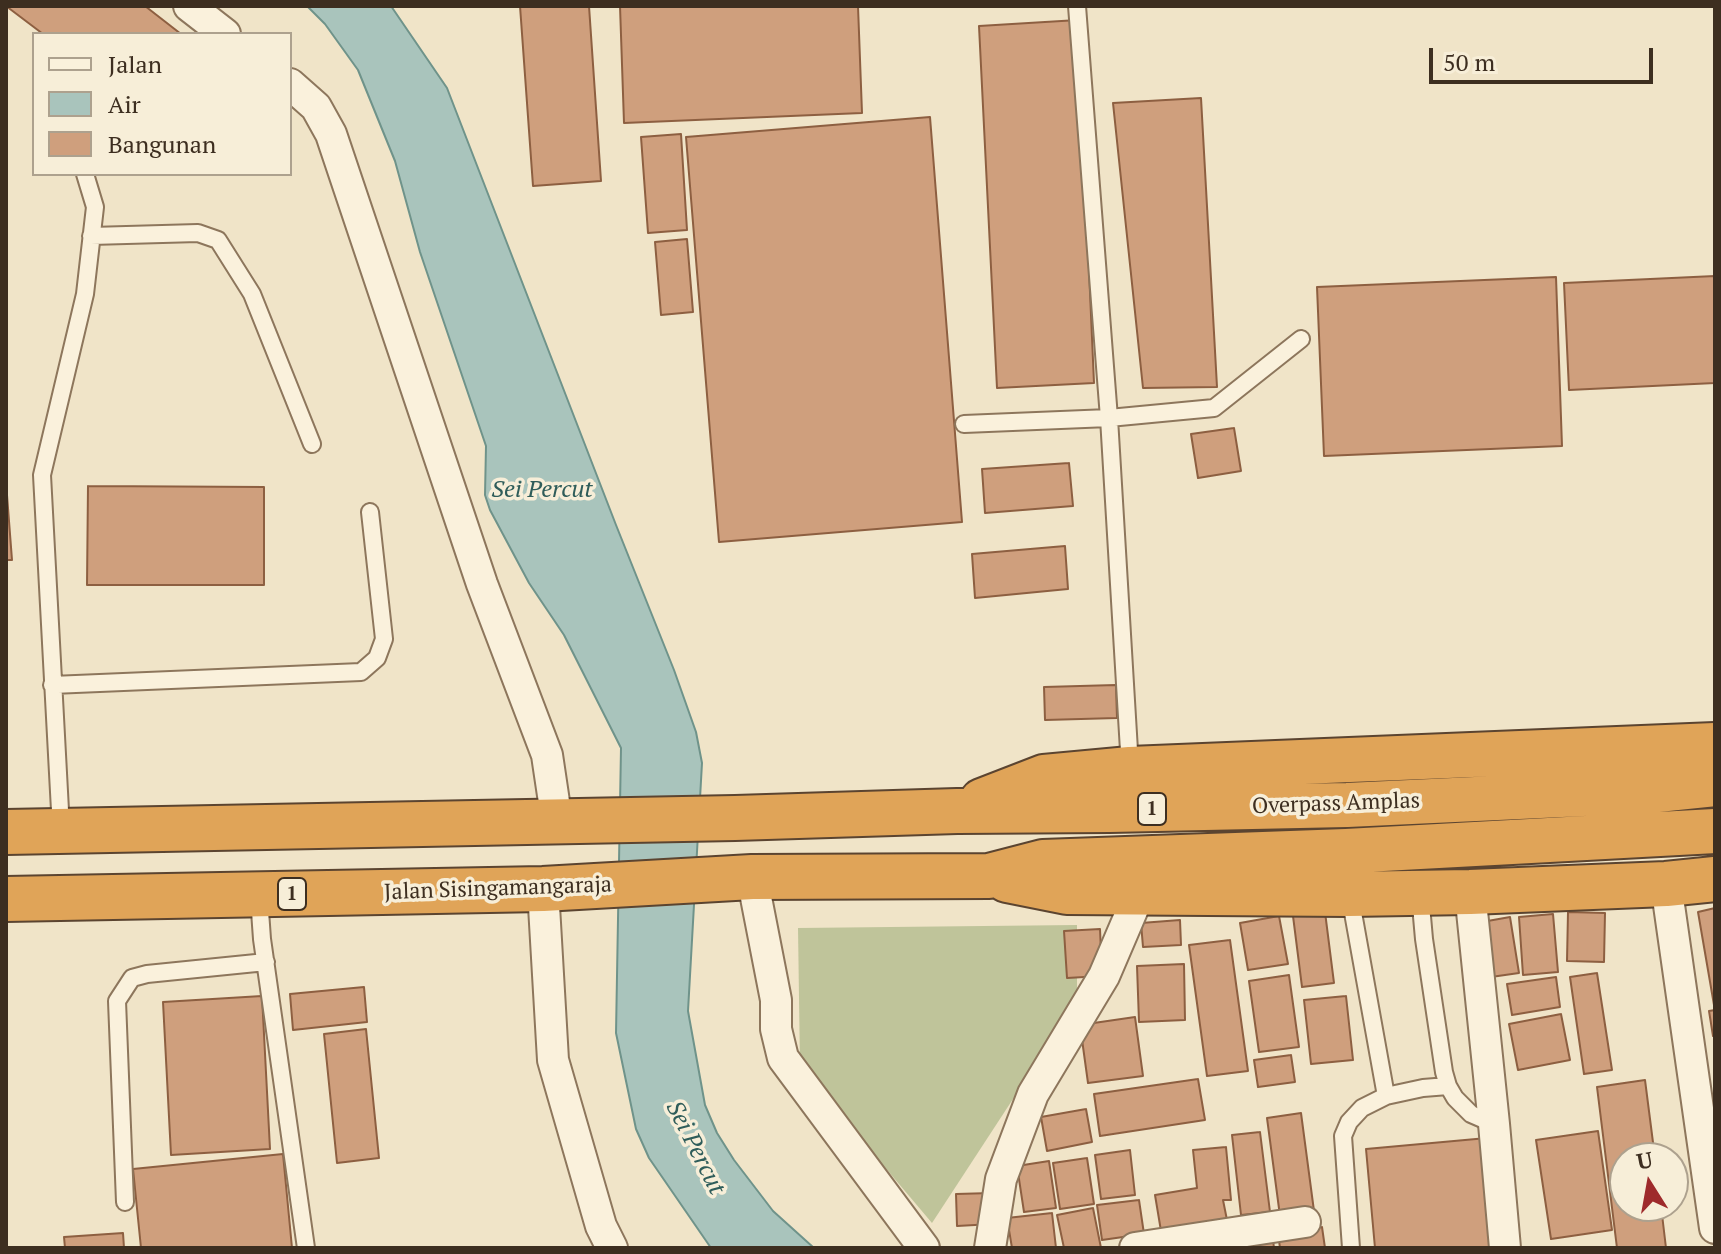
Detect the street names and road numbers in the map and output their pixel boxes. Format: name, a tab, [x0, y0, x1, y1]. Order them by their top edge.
street label: Overpass Amplas	[1251, 788, 1421, 820]
road number: 1	[1138, 793, 1166, 825]
street label: Jalan Sisingamangaraja	[384, 872, 612, 906]
road number: 1	[278, 878, 306, 910]

